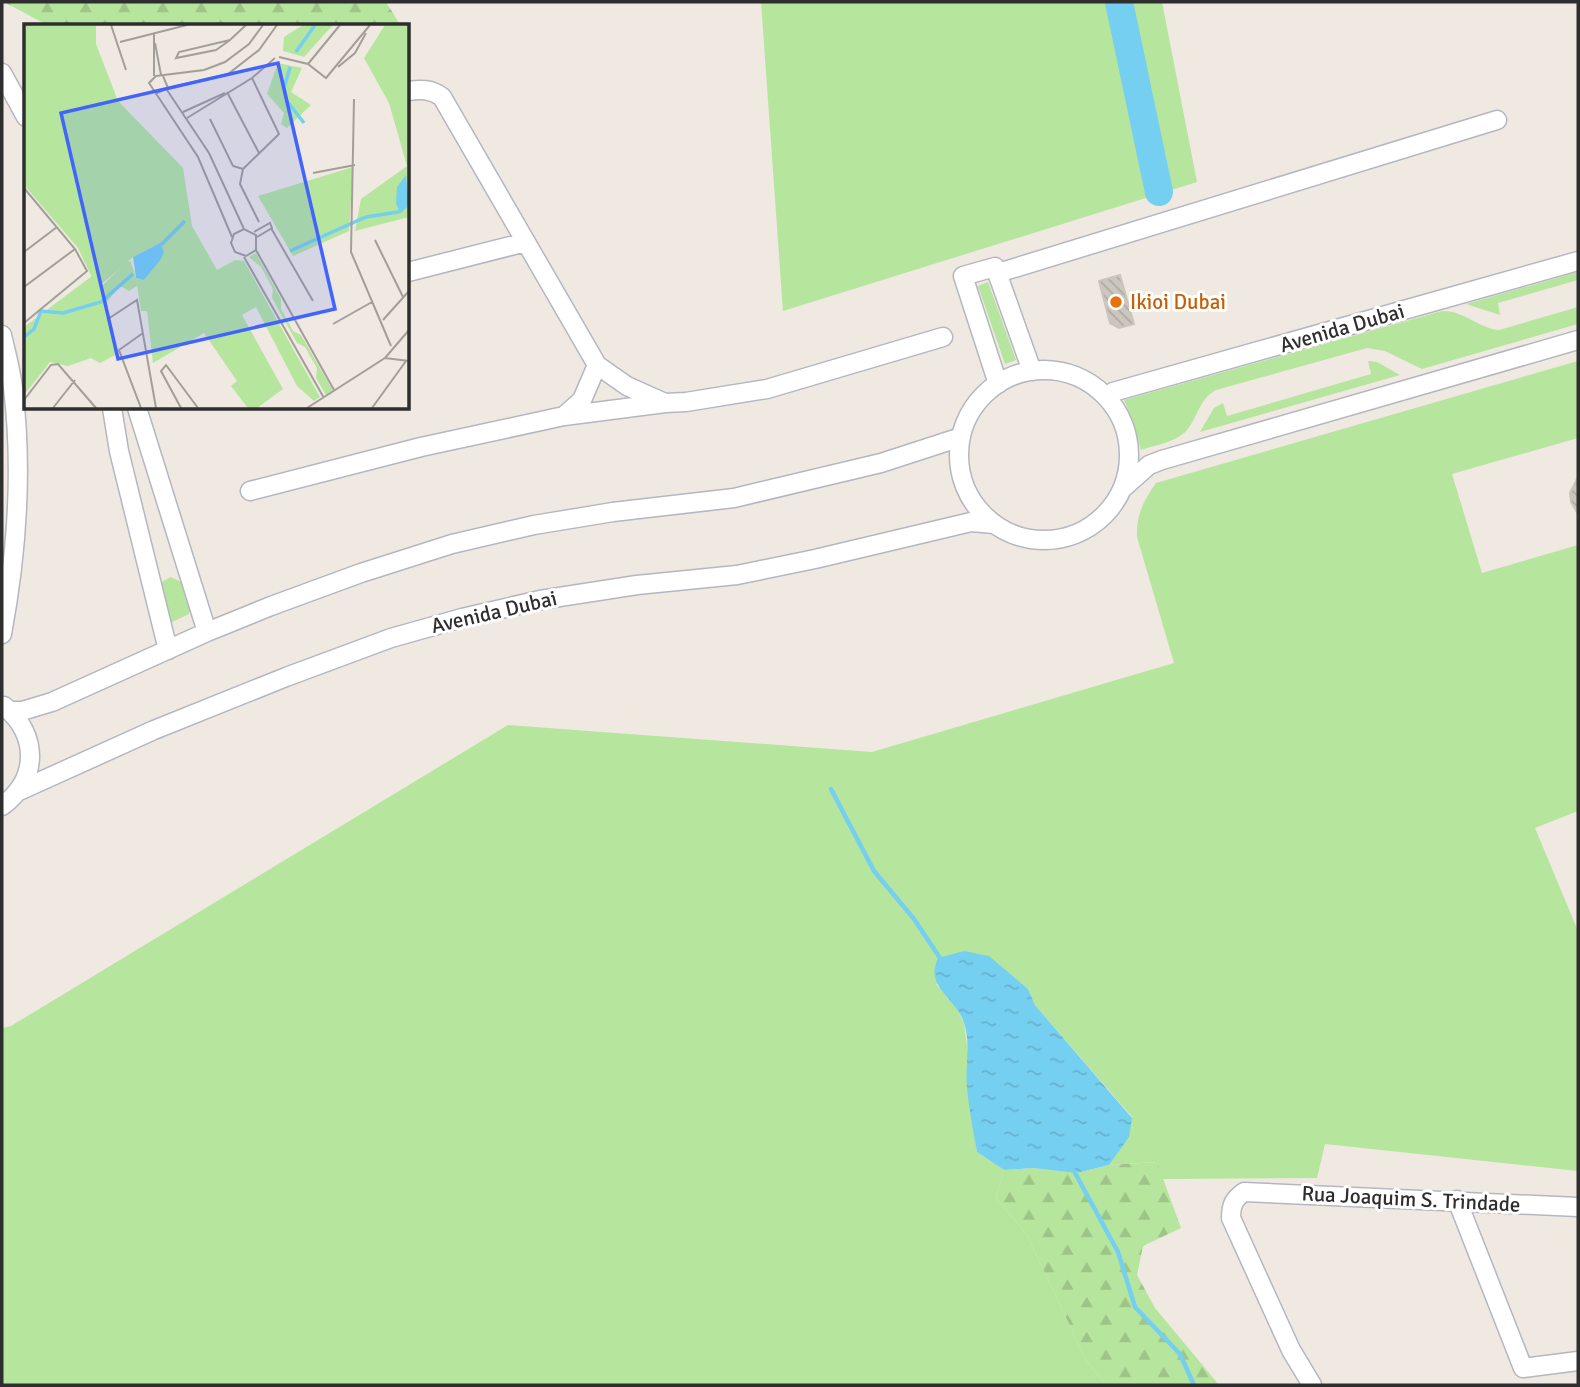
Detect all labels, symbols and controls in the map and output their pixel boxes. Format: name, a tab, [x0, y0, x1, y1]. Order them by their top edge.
inset map	[24, 24, 410, 410]
place label: Ikioi Dubai	[1130, 289, 1226, 315]
marker: Ikioi Dubai	[1108, 294, 1124, 310]
street label: Avenida Dubai	[1277, 298, 1407, 358]
street label: Avenida Dubai	[429, 585, 559, 639]
street label: Rua Joaquim S. Trindade	[1301, 1180, 1521, 1218]

